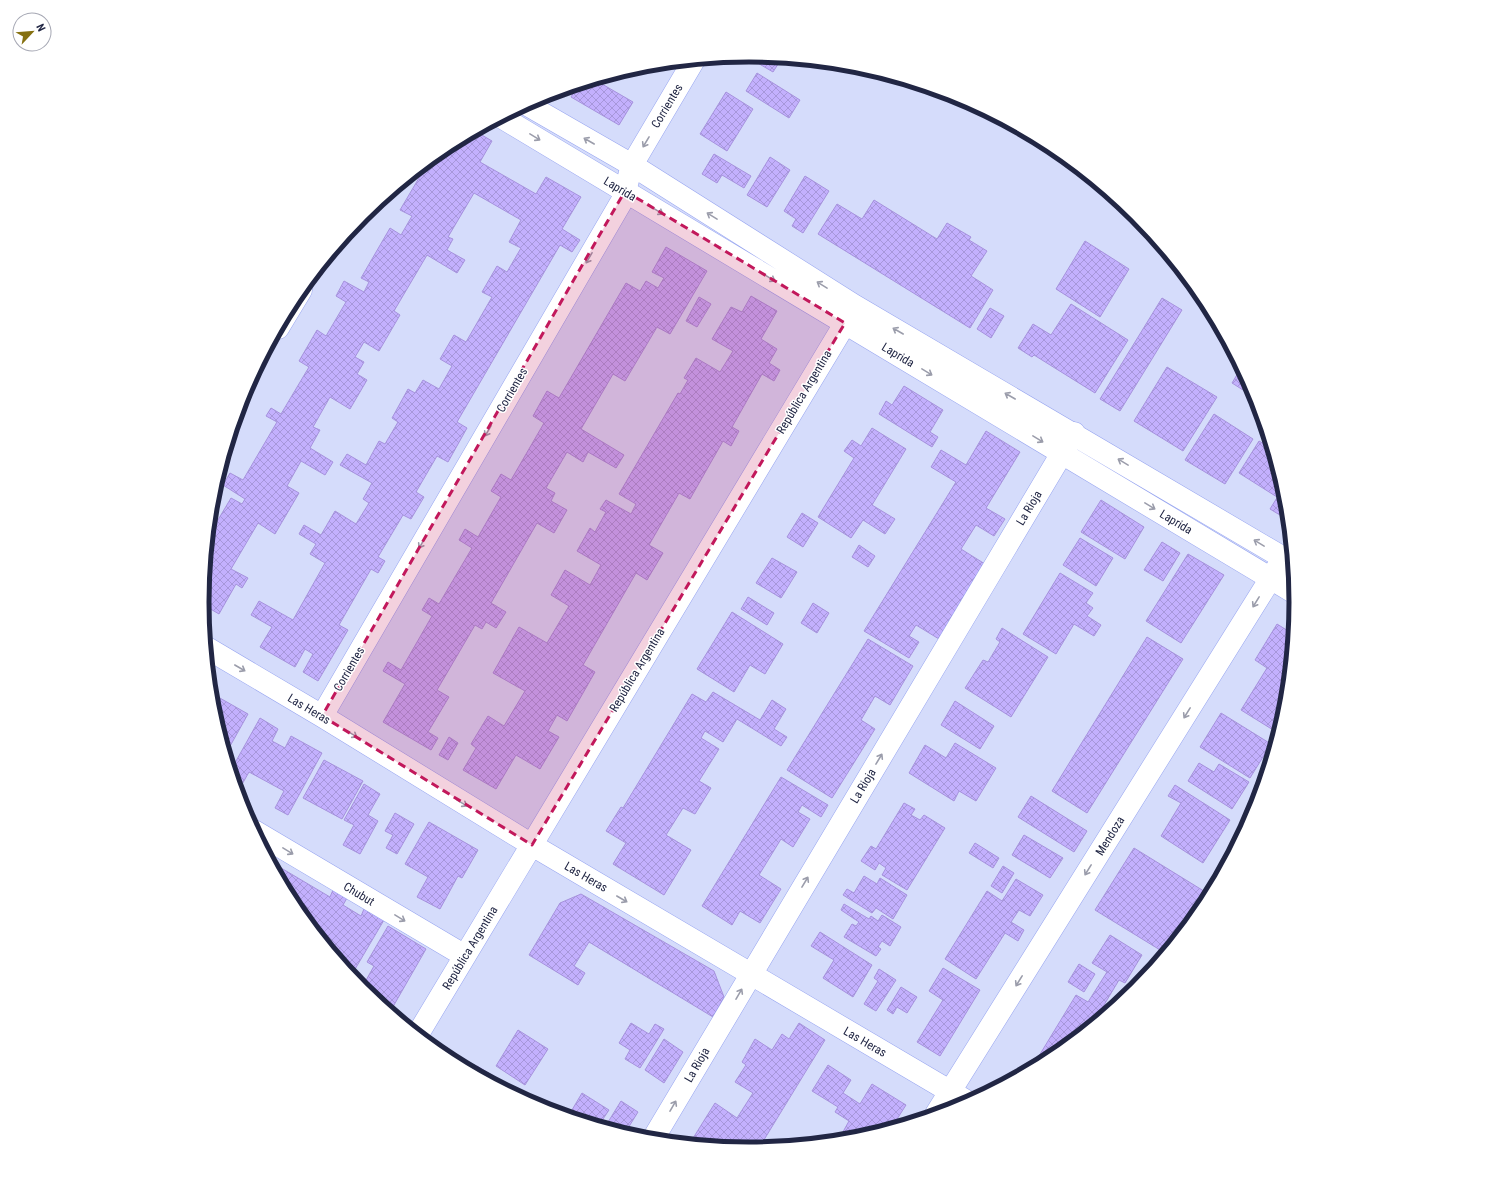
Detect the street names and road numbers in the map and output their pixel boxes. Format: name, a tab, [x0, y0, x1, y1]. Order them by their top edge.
street label: Corrientes	[648, 81, 686, 131]
street label: Laprida	[601, 174, 639, 204]
street label: Laprida	[879, 340, 917, 370]
street label: República Argentina	[774, 348, 835, 436]
street label: Corrientes	[494, 365, 530, 415]
street label: La Rioja	[1013, 488, 1045, 528]
street label: Laprida	[1157, 507, 1195, 537]
street label: República Argentina	[607, 626, 668, 714]
street label: Corrientes	[331, 644, 367, 694]
street label: Las Heras	[285, 691, 333, 727]
street label: La Rioja	[847, 766, 879, 806]
street label: Mendoza	[1093, 814, 1128, 858]
street label: Las Heras	[562, 859, 610, 895]
street label: Chubut	[341, 879, 377, 909]
street label: República Argentina	[440, 904, 501, 992]
street label: Las Heras	[841, 1024, 889, 1060]
street label: La Rioja	[681, 1045, 713, 1085]

